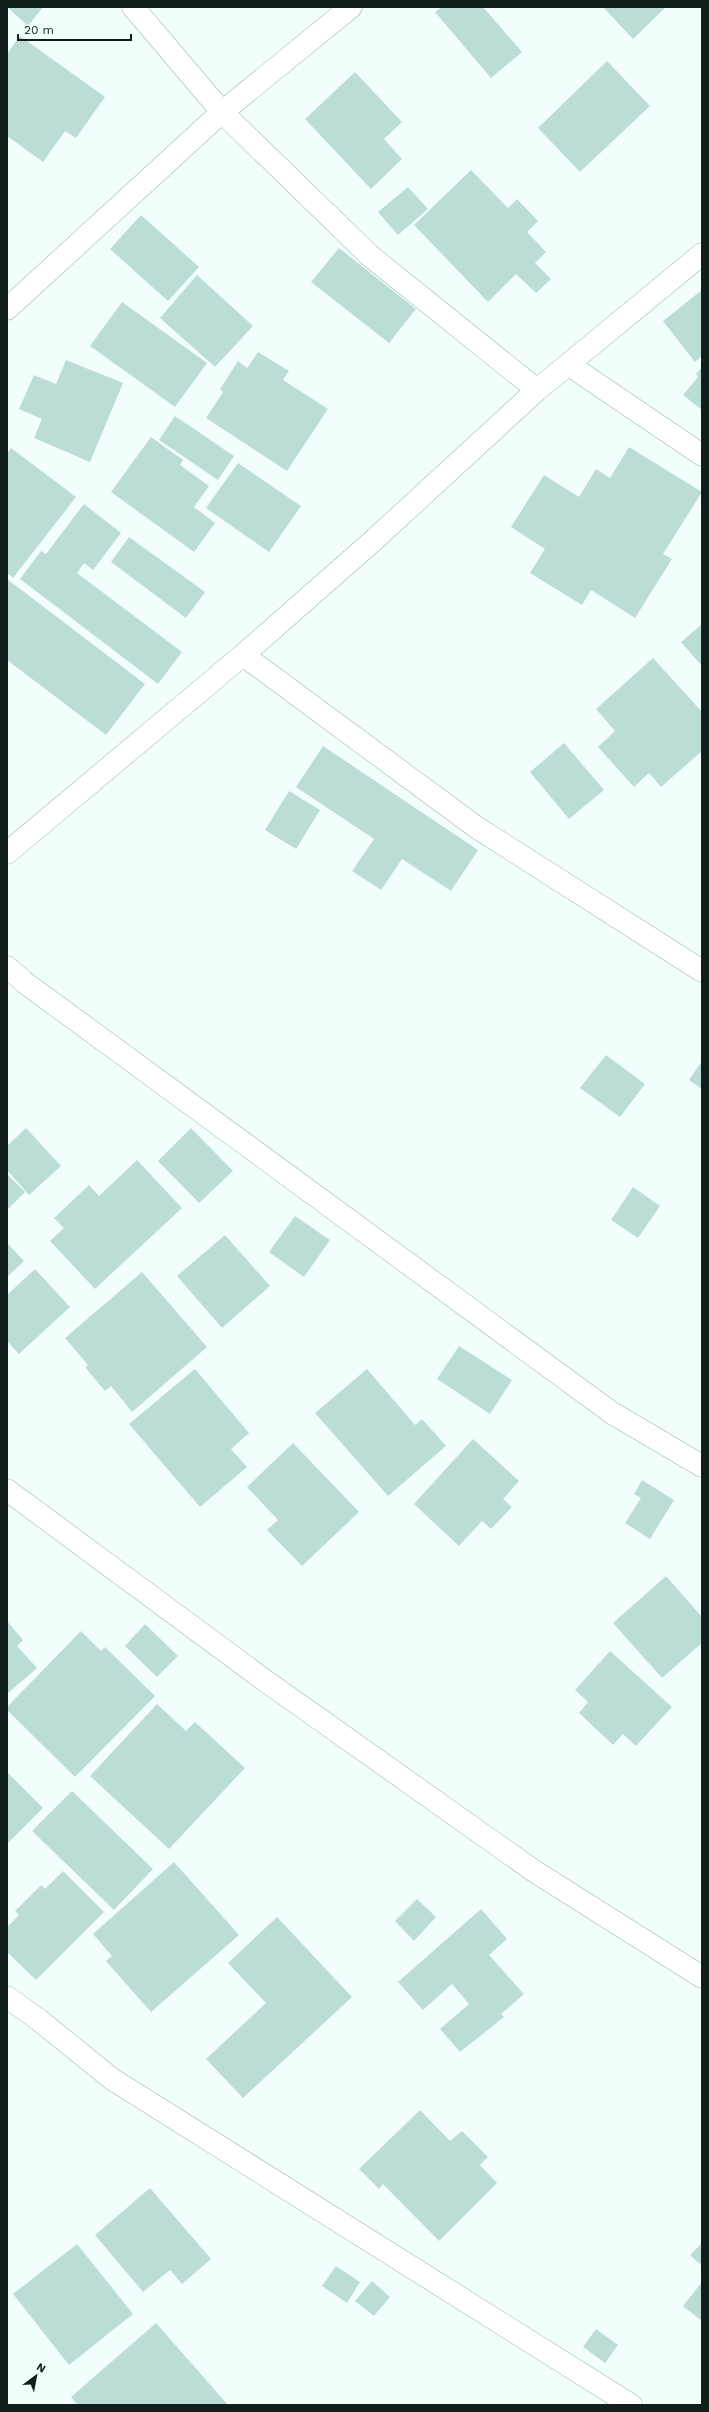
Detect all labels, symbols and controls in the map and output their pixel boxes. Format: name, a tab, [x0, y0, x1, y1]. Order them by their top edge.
scale bar	[18, 16, 131, 42]
text: 20 m	[24, 23, 54, 37]
north arrow	[16, 2356, 56, 2396]
text: N	[34, 2360, 48, 2376]

